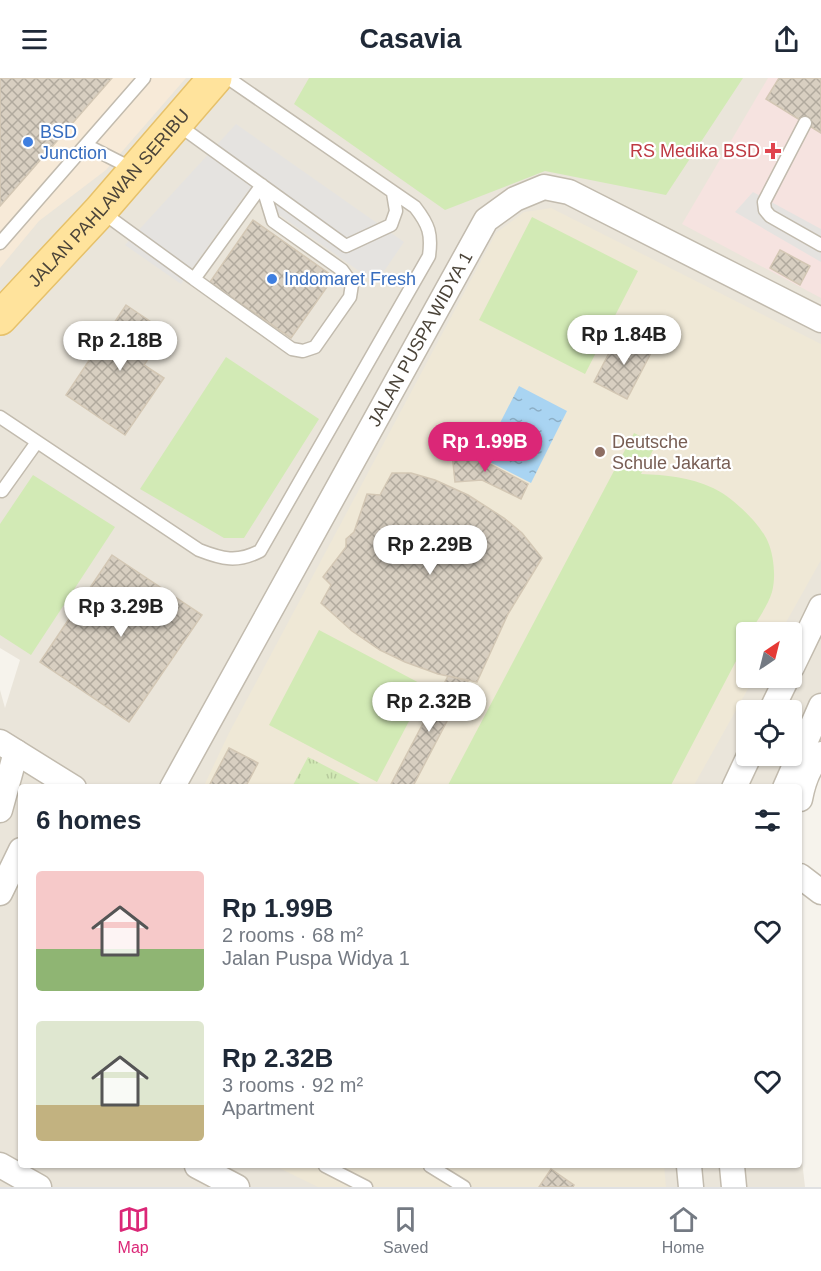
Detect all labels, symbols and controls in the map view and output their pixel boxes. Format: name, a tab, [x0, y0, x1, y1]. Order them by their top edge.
icon: menu	[18, 23, 51, 56]
icon: share	[770, 23, 803, 56]
text: Casavia	[359, 24, 462, 54]
street label: JALAN PAHLAWAN SERIBU	[24, 105, 193, 291]
place label: BSD Junction	[40, 122, 107, 163]
marker: BSD Junction	[21, 135, 35, 149]
place label: RS Medika BSD	[630, 141, 760, 161]
marker: RS Medika BSD	[764, 142, 782, 160]
street label: JALAN PUSPA WIDYA 1	[364, 248, 476, 430]
place label: Indomaret Fresh	[284, 269, 416, 289]
marker: Indomaret Fresh	[265, 272, 279, 286]
pin: Rp 1.84B	[562, 315, 686, 366]
pin: Rp 2.18B	[58, 321, 182, 372]
text: Rp 1.84B	[581, 323, 667, 345]
text: Rp 2.18B	[77, 329, 163, 351]
pin: Rp 1.99B	[423, 422, 547, 473]
text: Rp 1.99B	[442, 430, 528, 452]
place label: Deutsche Schule Jakarta	[612, 432, 732, 473]
marker: Deutsche Schule Jakarta	[593, 445, 607, 459]
pin: Rp 2.29B	[368, 525, 492, 576]
text: Rp 2.29B	[387, 533, 473, 555]
pin: Rp 3.29B	[59, 587, 183, 638]
text: Rp 3.29B	[78, 595, 164, 617]
north arrow	[736, 622, 802, 688]
map controls	[736, 622, 802, 766]
pin: Rp 2.32B	[367, 682, 491, 733]
text: Rp 2.32B	[386, 690, 472, 712]
button: locate	[736, 700, 802, 766]
icon: filters	[751, 804, 784, 837]
text: 6 homes	[36, 805, 142, 835]
text: Rp 1.99B	[222, 893, 333, 923]
icon: home	[84, 895, 156, 967]
icon: heart	[751, 915, 784, 948]
text: 2 rooms · 68 m²	[222, 924, 363, 946]
text: Jalan Puspa Widya 1	[222, 947, 410, 969]
text: Rp 2.32B	[222, 1043, 333, 1073]
icon: home	[84, 1045, 156, 1117]
icon: heart	[751, 1065, 784, 1098]
text: 3 rooms · 92 m²	[222, 1074, 363, 1096]
text: Apartment	[222, 1097, 314, 1119]
tab: Map	[117, 1203, 150, 1257]
tab: Saved	[383, 1203, 428, 1257]
tab: Home	[662, 1203, 704, 1257]

